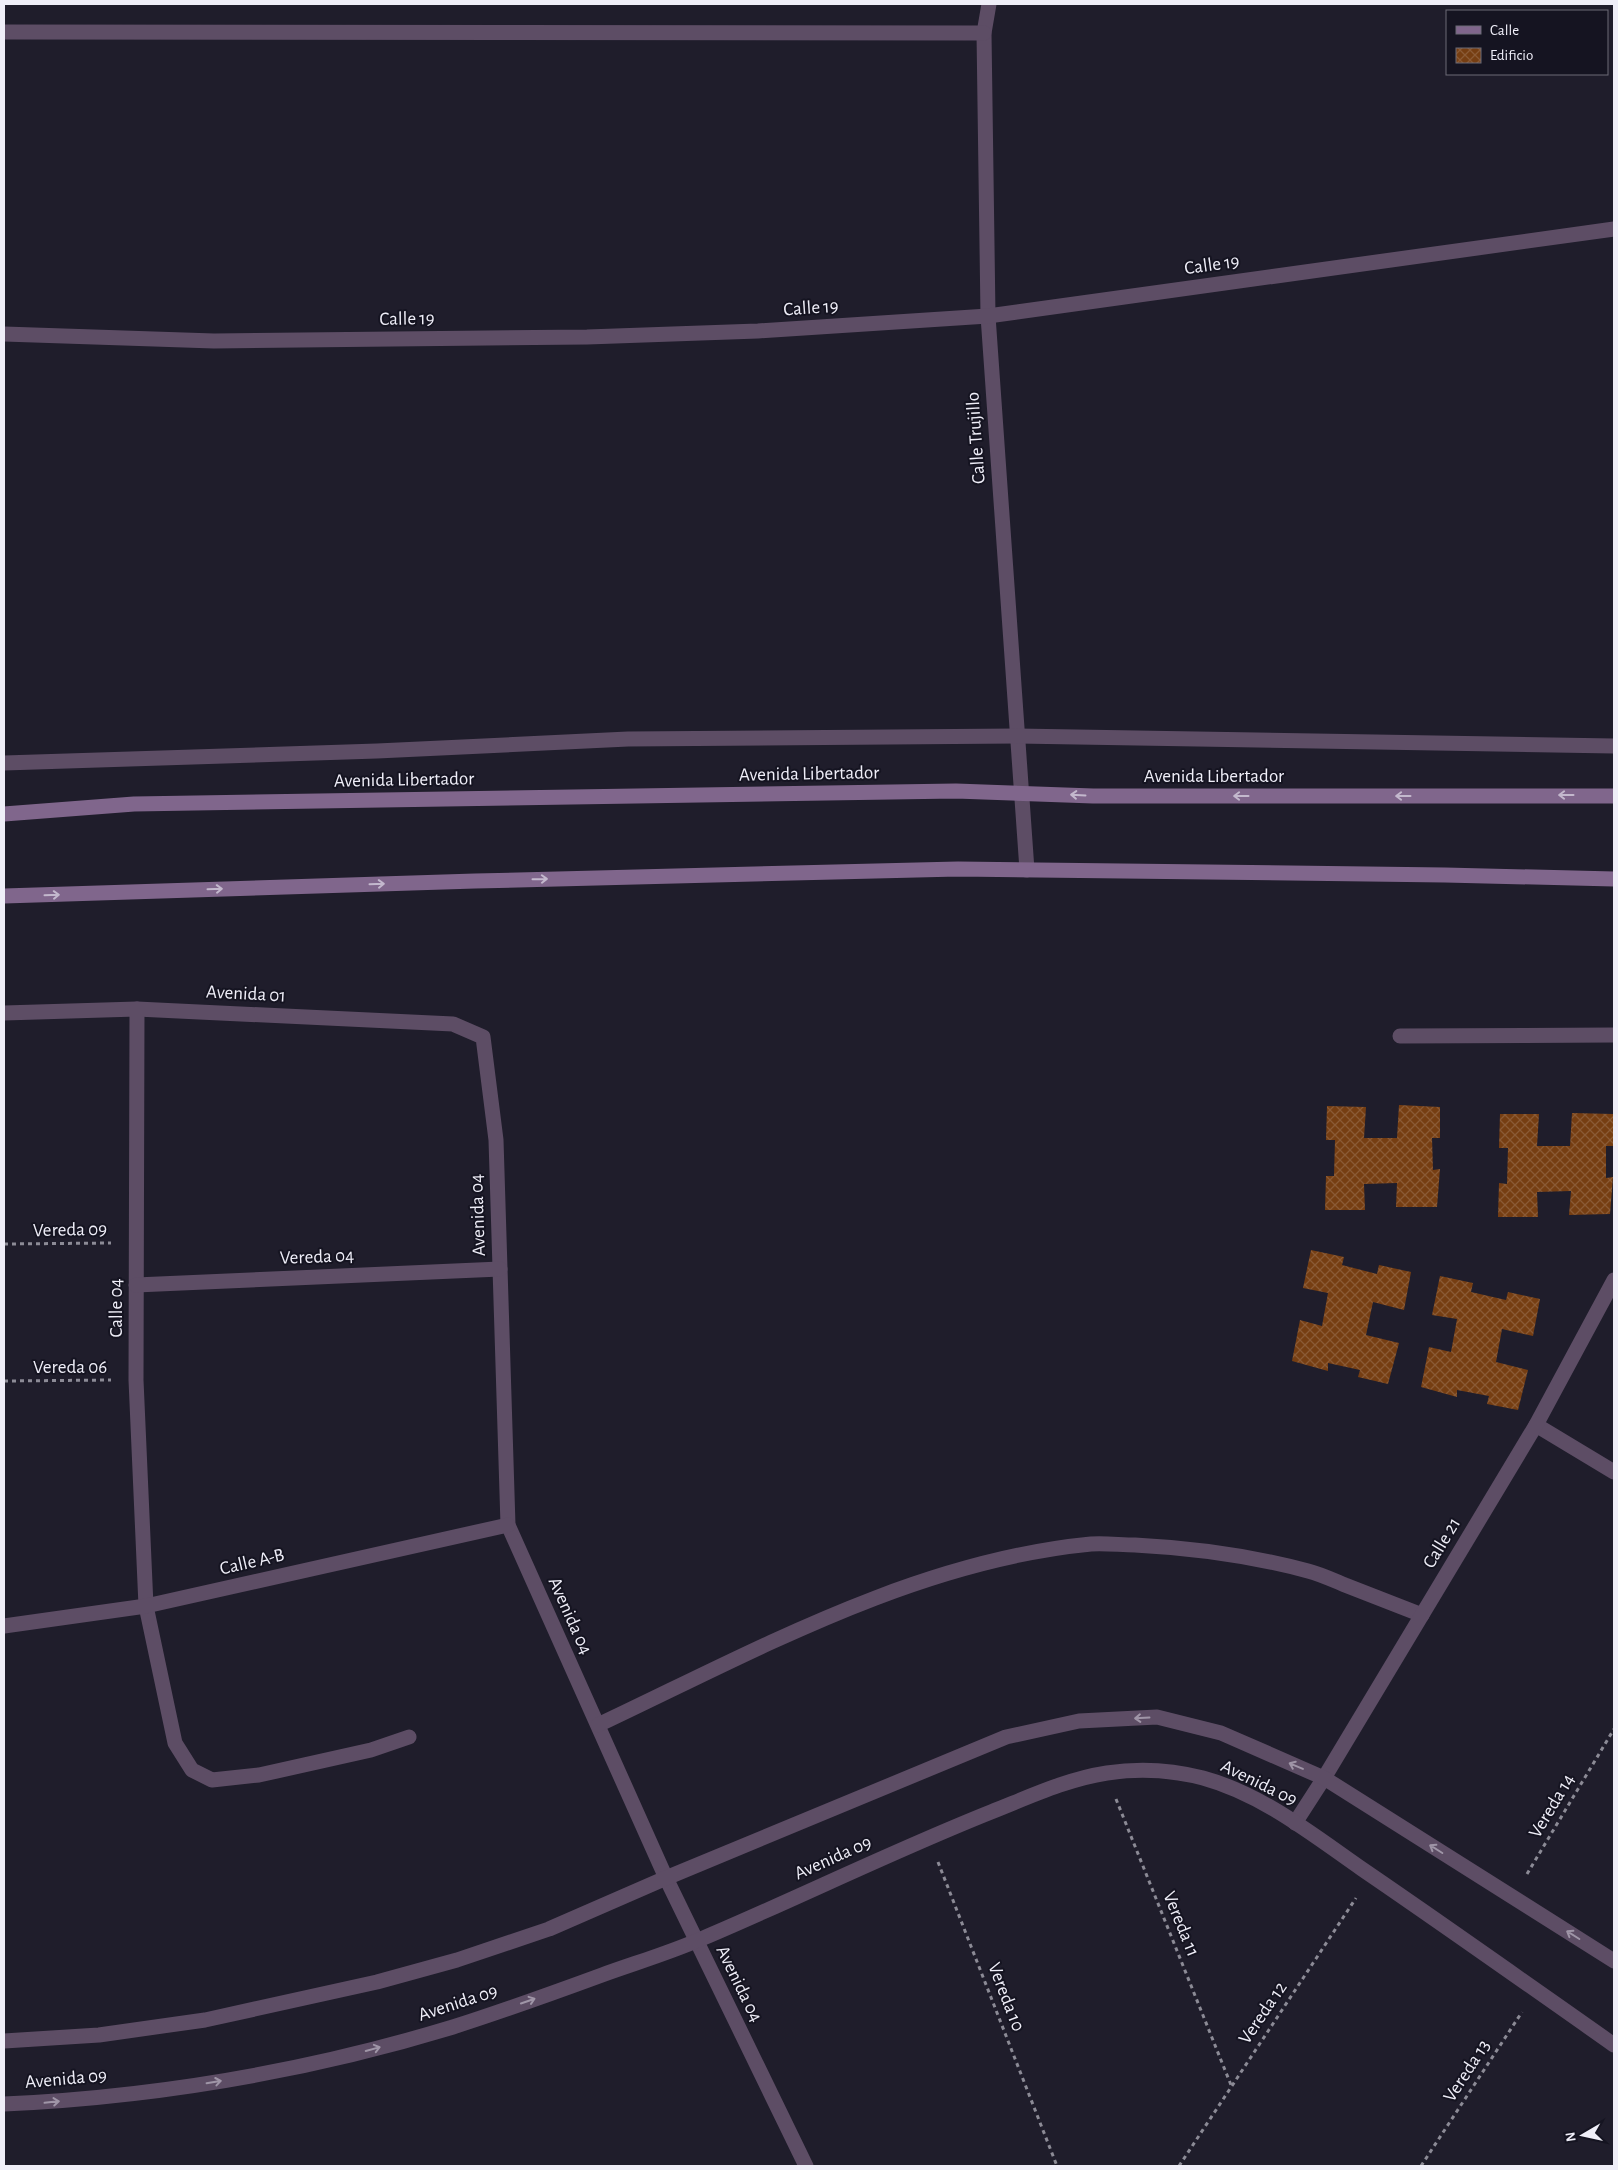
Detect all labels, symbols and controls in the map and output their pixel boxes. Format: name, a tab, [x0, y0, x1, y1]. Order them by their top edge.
legend	[1446, 10, 1608, 75]
text: Calle	[1490, 23, 1519, 38]
text: Edificio	[1490, 48, 1533, 63]
street label: Calle 19	[1183, 252, 1241, 278]
street label: Calle 19	[783, 297, 839, 319]
street label: Calle 19	[379, 309, 435, 329]
street label: Calle Trujillo	[963, 391, 989, 485]
street label: Avenida Libertador	[739, 763, 879, 785]
street label: Avenida Libertador	[1144, 767, 1284, 786]
street label: Avenida Libertador	[334, 769, 474, 791]
one-way arrow	[1558, 790, 1574, 800]
one-way arrow	[1070, 791, 1086, 800]
one-way arrow	[1233, 791, 1249, 801]
one-way arrow	[1395, 791, 1412, 801]
one-way arrow	[531, 875, 547, 884]
one-way arrow	[369, 880, 385, 889]
one-way arrow	[207, 885, 223, 894]
one-way arrow	[44, 890, 60, 899]
street label: Avenida 01	[206, 982, 286, 1006]
street label: Avenida 04	[467, 1173, 489, 1257]
street label: Vereda 09	[33, 1220, 107, 1240]
street label: Vereda 04	[279, 1246, 355, 1268]
street label: Calle 04	[107, 1278, 126, 1338]
street label: Vereda 06	[33, 1358, 107, 1377]
street label: Calle 21	[1420, 1514, 1464, 1572]
street label: Calle A-B	[218, 1545, 286, 1579]
street label: Avenida 04	[545, 1574, 595, 1658]
one-way arrow	[1135, 1714, 1151, 1723]
street label: Avenida 09	[1218, 1756, 1300, 1810]
one-way arrow	[1289, 1761, 1304, 1771]
street label: Vereda 14	[1526, 1771, 1578, 1841]
street label: Avenida 09	[792, 1833, 875, 1883]
one-way arrow	[1429, 1843, 1443, 1853]
street label: Vereda 11	[1159, 1889, 1203, 1959]
one-way arrow	[1566, 1930, 1580, 1941]
street label: Avenida 04	[712, 1943, 766, 2025]
street label: Vereda 10	[984, 1960, 1028, 2034]
street label: Vereda 12	[1235, 1978, 1291, 2048]
street label: Avenida 09	[416, 1981, 500, 2025]
one-way arrow	[520, 1996, 535, 2005]
street label: Vereda 13	[1440, 2037, 1494, 2105]
one-way arrow	[364, 2044, 380, 2053]
street label: Avenida 09	[24, 2066, 108, 2092]
one-way arrow	[205, 2076, 221, 2086]
one-way arrow	[44, 2097, 60, 2107]
north arrow	[1558, 2110, 1608, 2160]
text: N	[1563, 2131, 1579, 2143]

